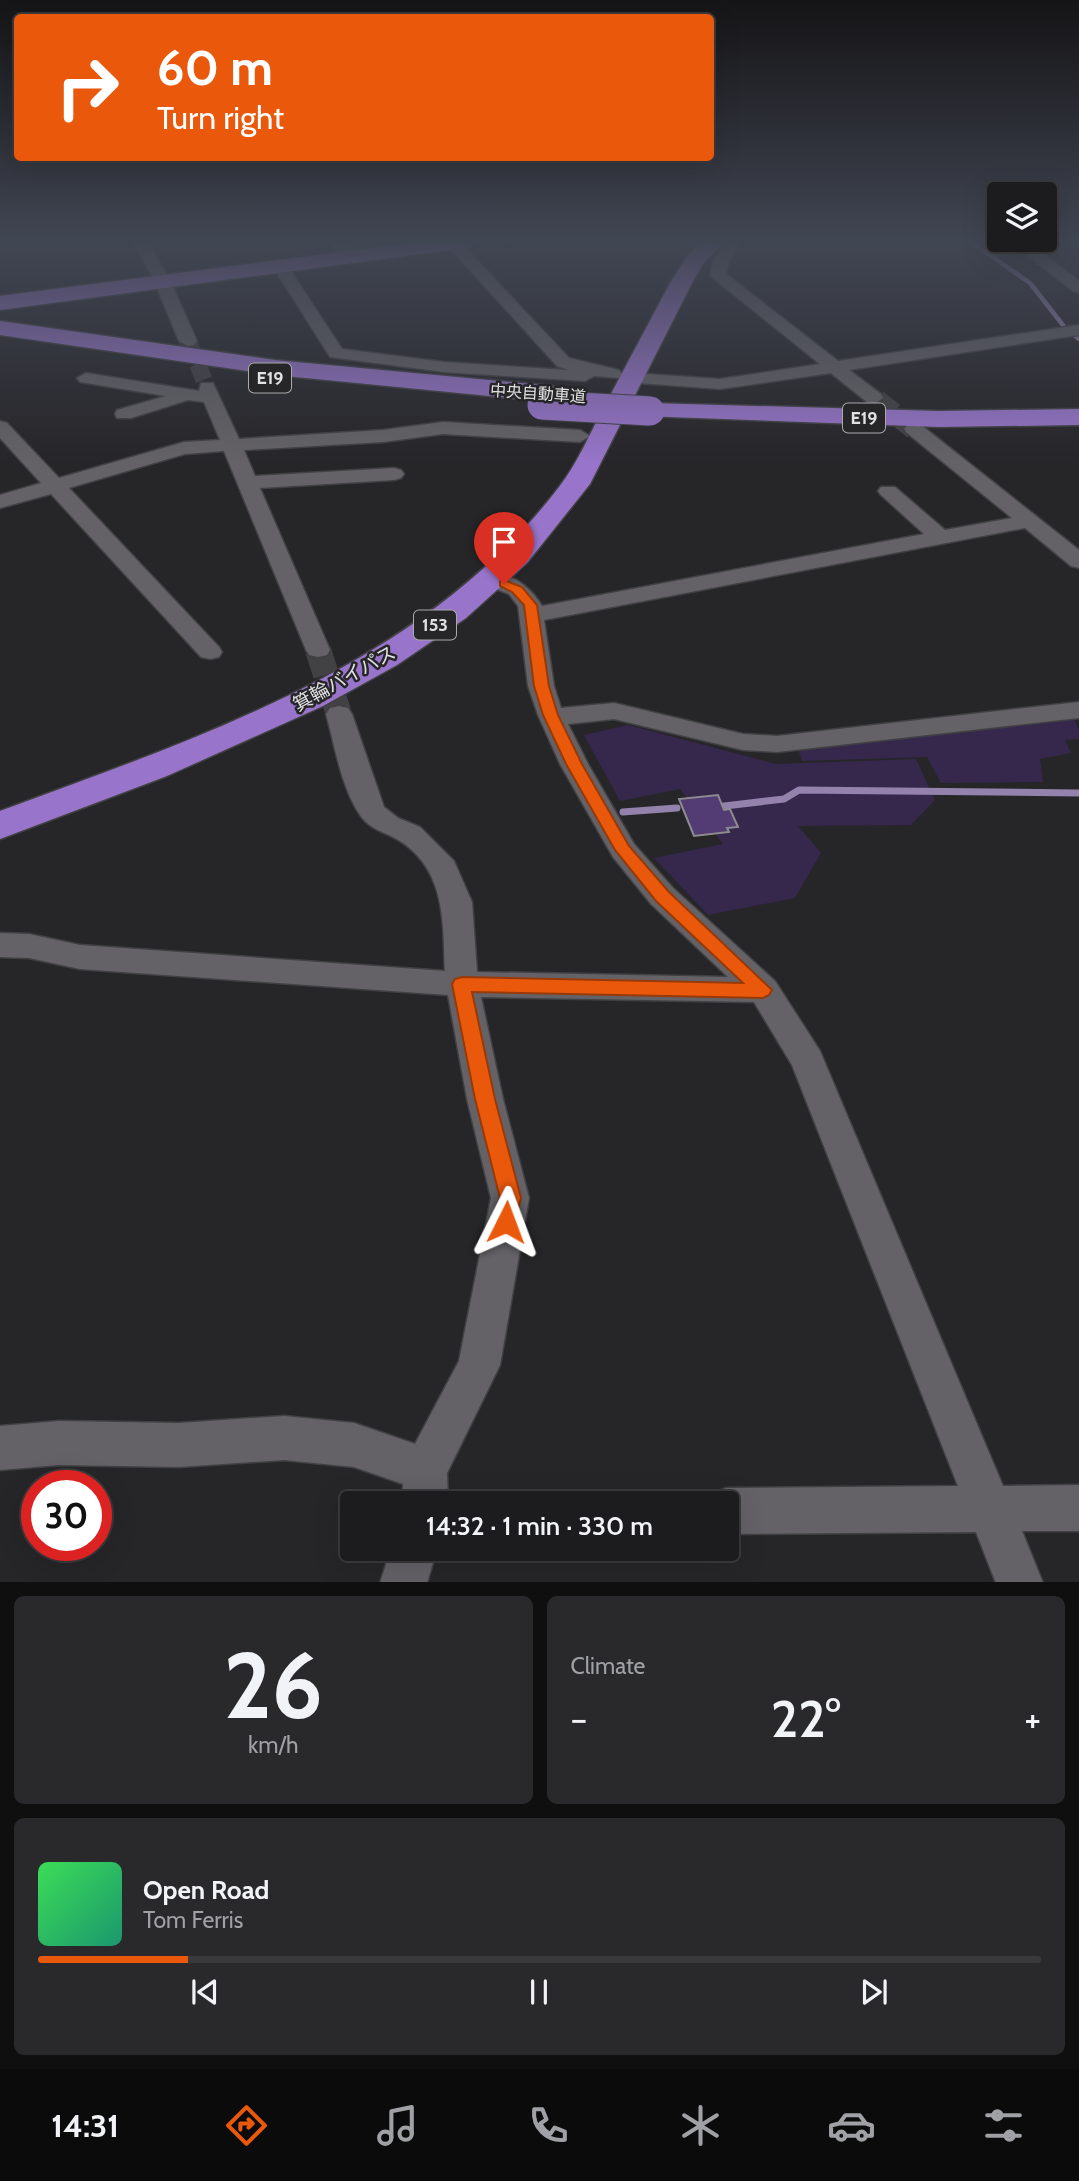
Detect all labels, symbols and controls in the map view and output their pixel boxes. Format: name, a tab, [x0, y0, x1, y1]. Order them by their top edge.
text: 60 m	[157, 38, 273, 97]
icon: right	[42, 42, 133, 133]
text: Turn right	[157, 98, 284, 137]
map controls	[987, 182, 1057, 252]
button: layers	[987, 182, 1057, 252]
road number: E19	[249, 364, 291, 392]
street label: 中央自動車道	[489, 381, 587, 406]
road number: E19	[843, 404, 885, 432]
pin	[474, 512, 534, 584]
icon: arrive	[485, 523, 523, 561]
road number: 153	[414, 610, 456, 640]
street label: 箕輪バイパス	[289, 641, 400, 716]
position arrow	[469, 1185, 543, 1259]
speed limit sign: 30	[21, 1470, 112, 1561]
text: 14:32 · 1 min · 330 m	[426, 1510, 653, 1542]
text: 26	[224, 1630, 323, 1741]
text: Climate	[571, 1652, 645, 1680]
text: 22°	[771, 1687, 841, 1750]
text: −	[571, 1695, 587, 1742]
text: +	[1024, 1695, 1041, 1742]
text: km/h	[248, 1731, 298, 1759]
text: Open Road	[143, 1874, 269, 1906]
text: Tom Ferris	[143, 1906, 243, 1934]
icon: previous	[186, 1973, 224, 2011]
icon: pause	[520, 1973, 558, 2011]
icon: next	[855, 1973, 893, 2011]
icon: directions	[222, 2101, 271, 2150]
icon: music	[373, 2101, 422, 2150]
icon: phone	[524, 2101, 573, 2150]
icon: climate	[676, 2101, 725, 2150]
icon: car	[827, 2101, 876, 2150]
icon: filters	[979, 2101, 1028, 2150]
text: 14:31	[51, 2106, 119, 2145]

